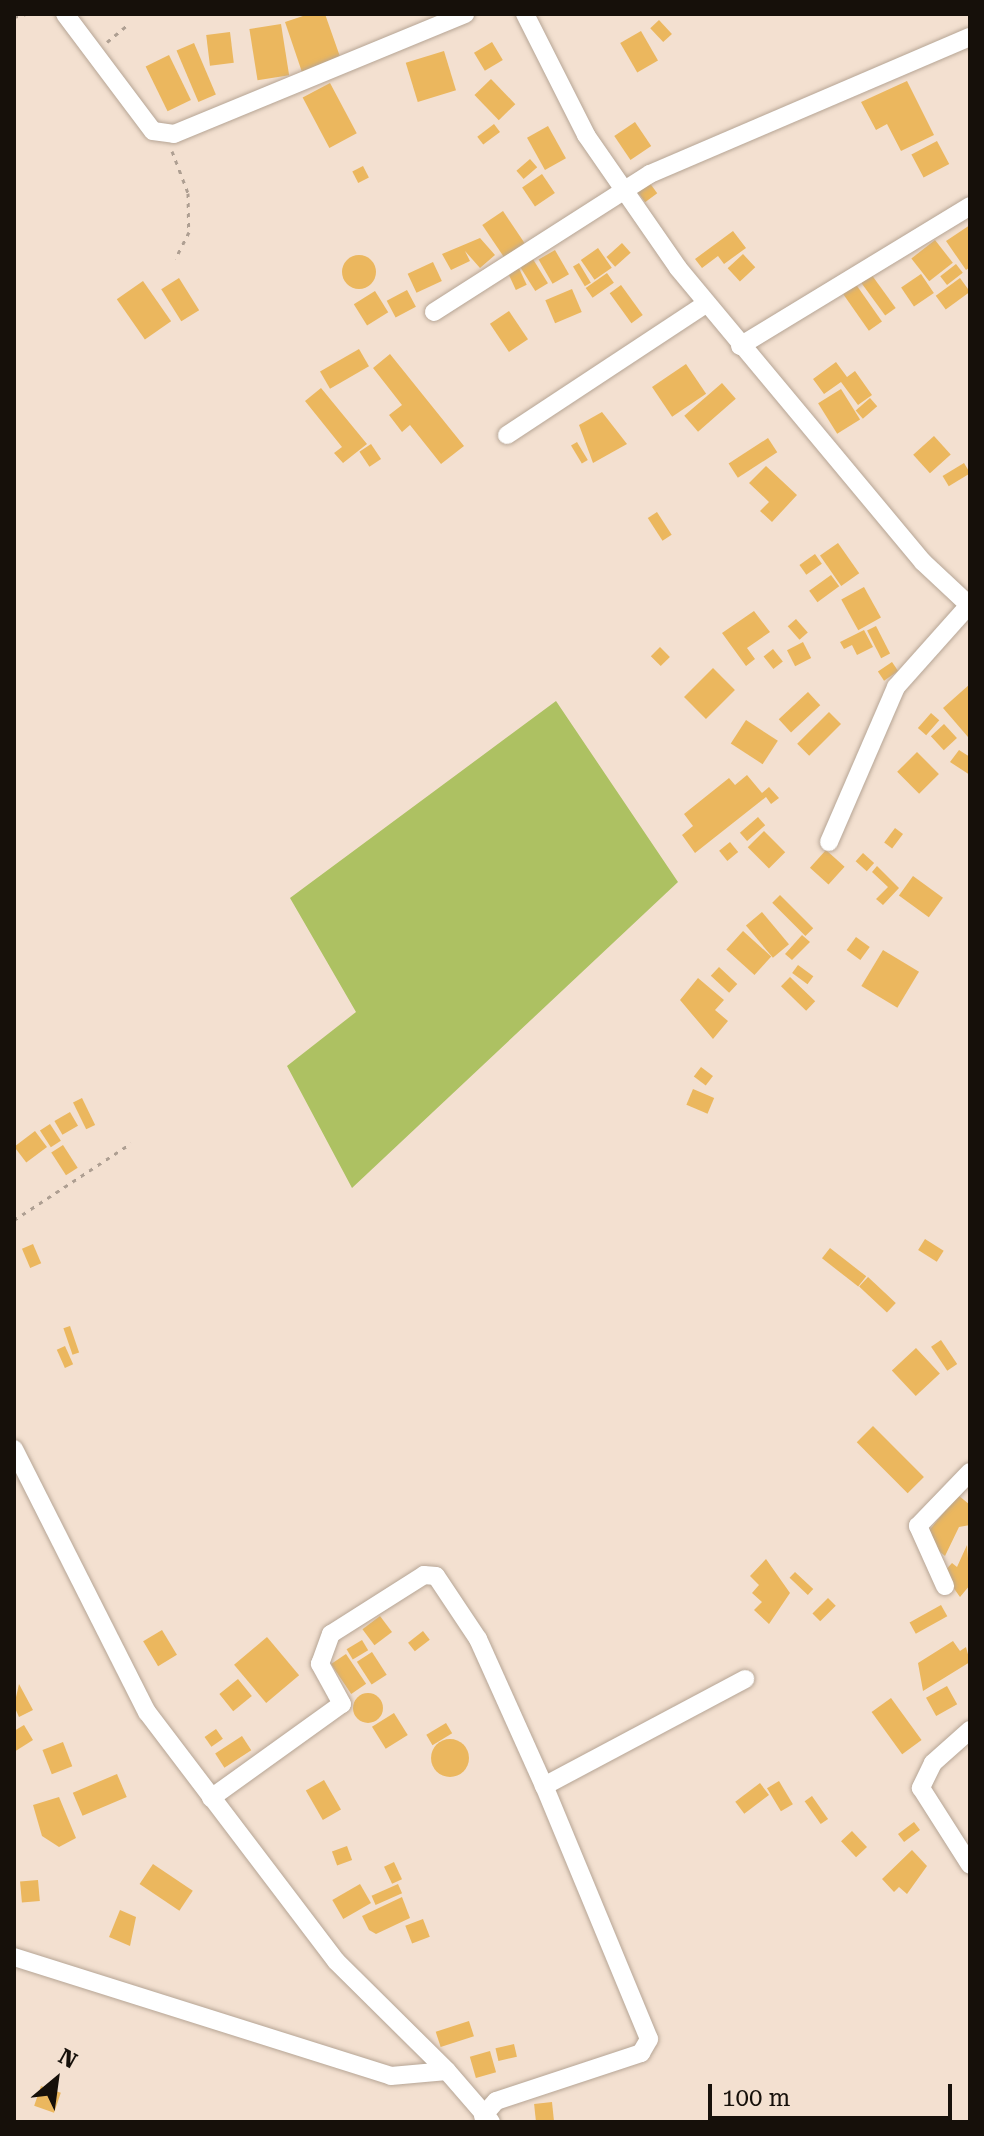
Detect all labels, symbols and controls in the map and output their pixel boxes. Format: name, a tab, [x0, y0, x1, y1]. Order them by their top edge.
north arrow	[16, 2040, 96, 2120]
text: N	[54, 2044, 81, 2074]
scale bar	[712, 2068, 956, 2118]
text: 100 m	[722, 2084, 790, 2112]

